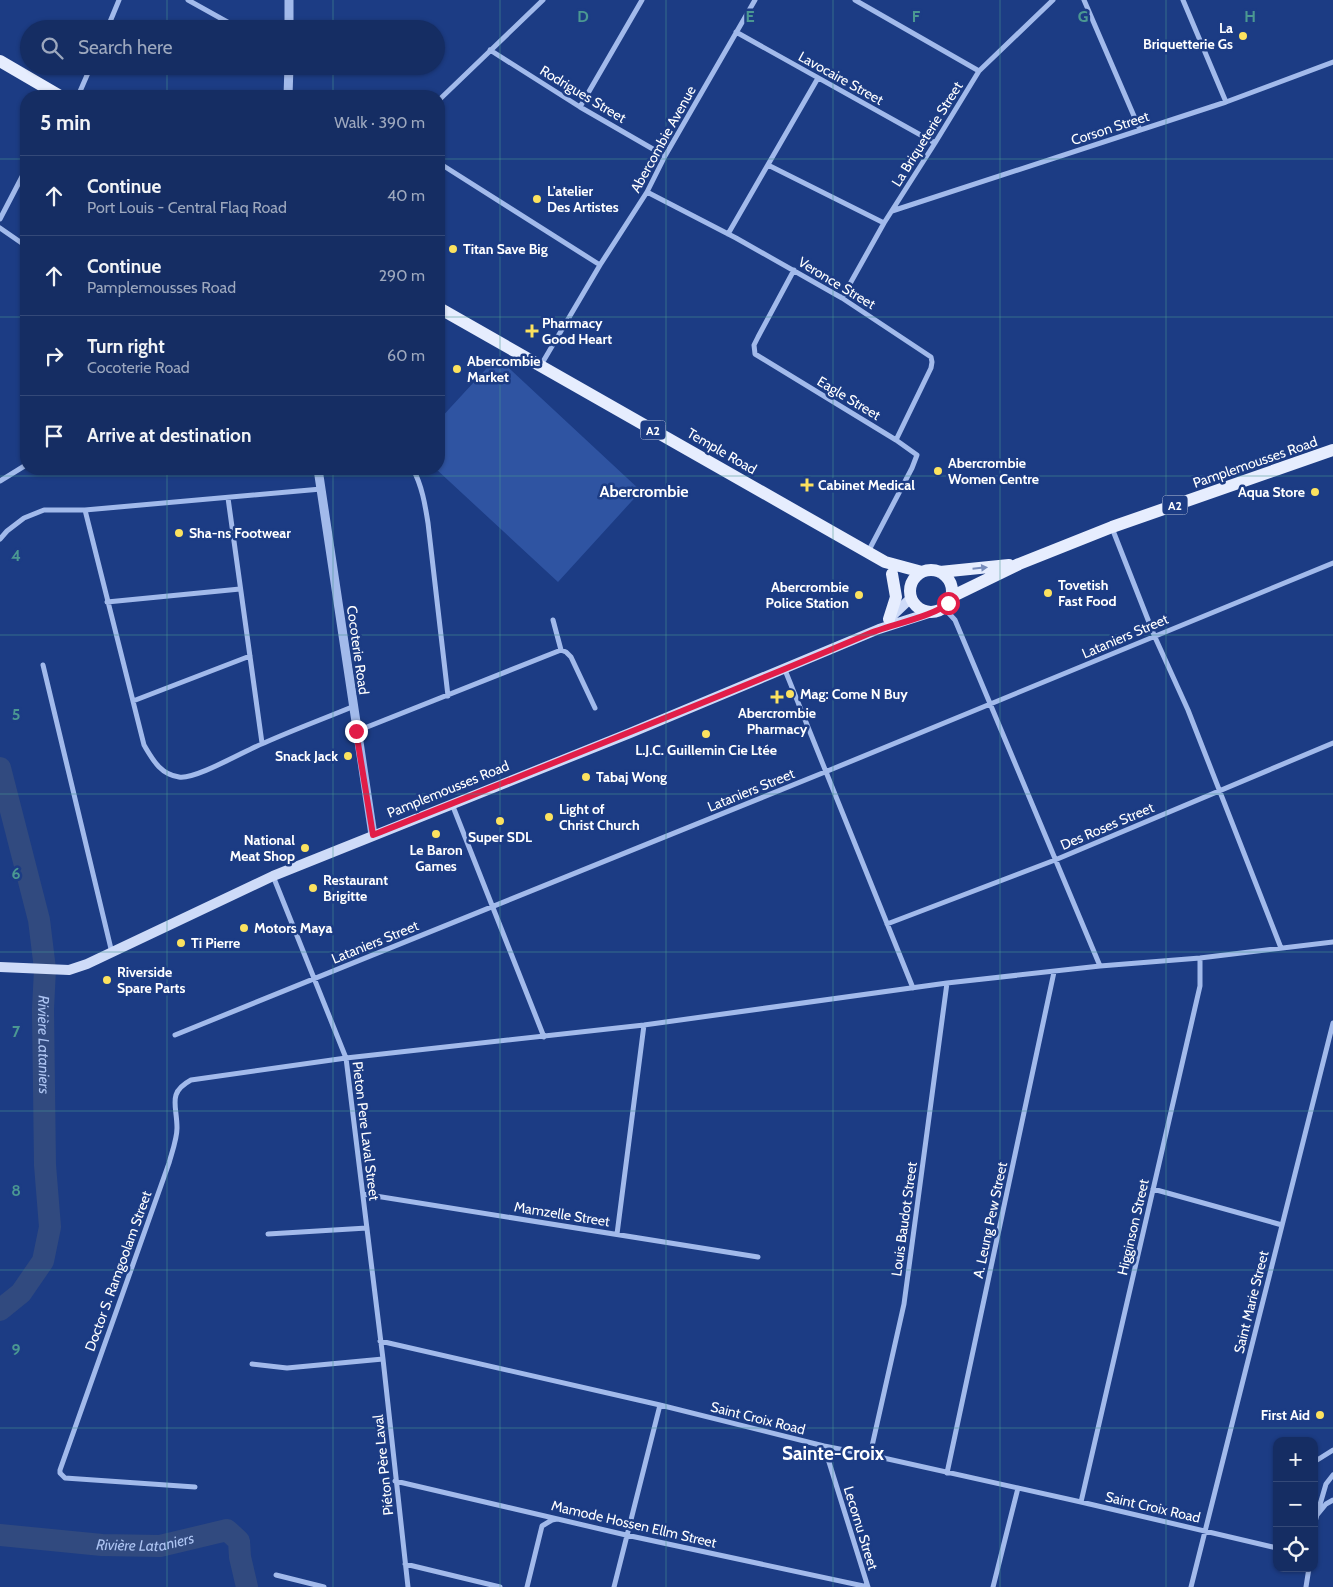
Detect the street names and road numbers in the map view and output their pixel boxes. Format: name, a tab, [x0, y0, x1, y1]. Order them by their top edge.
street label: Lavocaire Street	[795, 47, 887, 109]
street label: Rodrigues Street	[537, 61, 630, 127]
street label: La Briqueterie Street	[887, 78, 967, 190]
street label: Abercombie Avenue	[626, 82, 700, 196]
street label: Corson Street	[1069, 107, 1152, 149]
street label: Veronce Street	[795, 253, 879, 313]
street label: Eagle Street	[814, 372, 884, 424]
road number: A2	[640, 420, 666, 440]
street label: Temple Road	[684, 424, 760, 478]
street label: Pamplemousses Road	[1190, 432, 1320, 492]
road number: A2	[1162, 496, 1188, 514]
street label: Cocoterie Road	[343, 604, 373, 696]
street label: Lataniers Street	[1079, 610, 1171, 662]
street label: Pamplemousses Road	[384, 756, 512, 822]
street label: Lataniers Street	[705, 764, 797, 816]
street label: Des Roses Street	[1057, 798, 1157, 854]
street label: Lataniers Street	[329, 916, 421, 968]
street label: Pieton Pere Laval Street	[349, 1060, 384, 1202]
street label: Louis Baudot Street	[887, 1160, 921, 1277]
street label: A. Leung Pew Street	[969, 1160, 1011, 1280]
street label: Higginson Street	[1113, 1177, 1153, 1277]
street label: Doctor S. Ramgoolam Street	[81, 1188, 156, 1354]
street label: Mamzelle Street	[513, 1198, 611, 1230]
street label: Saint Marie Street	[1230, 1249, 1273, 1355]
street label: Saint Croix Road	[709, 1398, 807, 1438]
street label: Piéton Père Laval	[369, 1413, 397, 1516]
street label: Lecornu Street	[840, 1484, 882, 1572]
street label: Saint Croix Road	[1104, 1487, 1202, 1527]
street label: Mamode Hossen Ellm Street	[550, 1496, 719, 1552]

